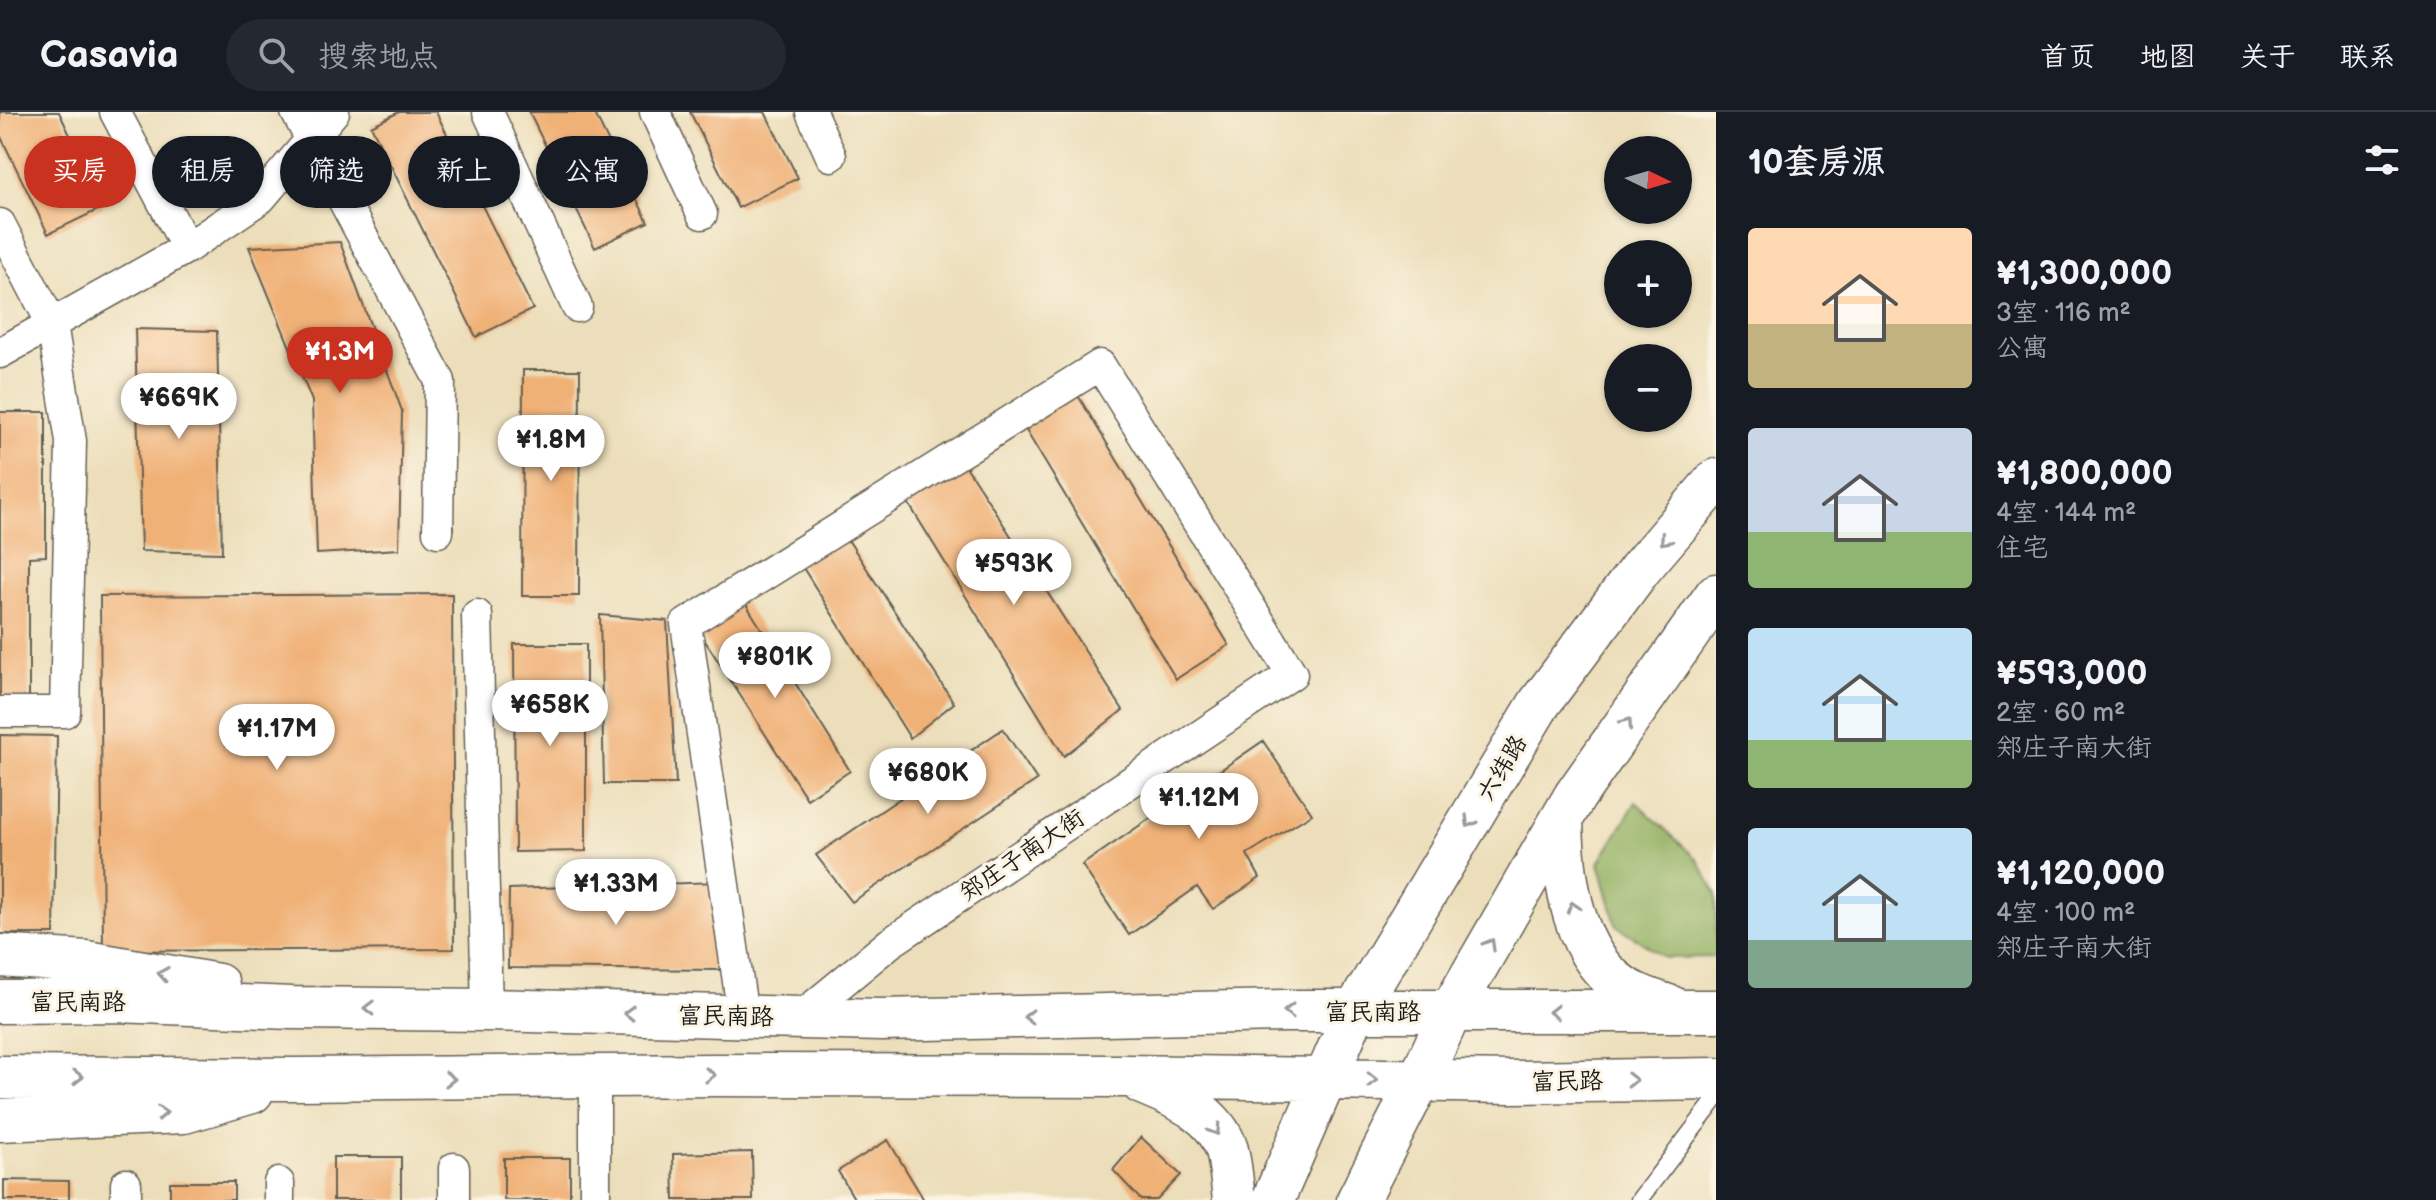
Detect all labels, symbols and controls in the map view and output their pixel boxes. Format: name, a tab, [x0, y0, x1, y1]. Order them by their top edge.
search box	[226, 19, 786, 91]
text: Casavia	[40, 33, 178, 78]
icon: search	[254, 33, 298, 77]
text: 搜索地点	[318, 39, 438, 75]
text: 首页	[2040, 41, 2096, 74]
text: 地图	[2140, 41, 2196, 74]
text: 关于	[2240, 41, 2296, 74]
text: 联系	[2340, 41, 2396, 74]
chip: 买房	[24, 136, 136, 208]
chip: 租房	[152, 136, 264, 208]
chip: 筛选	[280, 136, 392, 208]
chip: 新上	[408, 136, 520, 208]
chip: 公寓	[536, 136, 648, 208]
north arrow	[1604, 136, 1692, 224]
map controls	[1604, 136, 1692, 432]
icon: filters	[2360, 138, 2404, 182]
text: 10套房源	[1748, 142, 1886, 183]
button: +	[1604, 240, 1692, 328]
text: ¥1,300,000	[1996, 253, 2172, 294]
icon: home	[1812, 260, 1908, 356]
text: 3室 · 116 m²	[1996, 298, 2131, 329]
pin: ¥1.3M	[284, 327, 396, 395]
text: 公寓	[1996, 333, 2048, 364]
text: ¥1.3M	[305, 337, 375, 368]
button: −	[1604, 344, 1692, 432]
pin: ¥669K	[123, 373, 235, 441]
text: ¥669K	[139, 383, 219, 414]
pin: ¥1.8M	[495, 415, 607, 483]
text: ¥1.8M	[516, 425, 586, 456]
text: ¥1,800,000	[1996, 453, 2173, 494]
icon: home	[1812, 460, 1908, 556]
text: 4室 · 144 m²	[1996, 498, 2136, 529]
one-way arrow	[1660, 530, 1675, 545]
text: 住宅	[1996, 533, 2048, 564]
pin: ¥593K	[958, 539, 1070, 607]
text: ¥593K	[974, 549, 1054, 580]
pin: ¥801K	[719, 632, 831, 700]
text: ¥801K	[737, 642, 813, 673]
text: ¥593,000	[1996, 653, 2147, 694]
icon: home	[1812, 660, 1908, 756]
pin: ¥658K	[494, 680, 606, 748]
text: ¥658K	[510, 690, 590, 721]
text: 2室 · 60 m²	[1996, 698, 2125, 729]
pin: ¥1.17M	[212, 704, 342, 772]
text: ¥1.17M	[237, 714, 317, 745]
one-way arrow	[1617, 717, 1632, 731]
street label: 六纬路	[1471, 730, 1533, 807]
text: 郑庄子南大街	[1996, 733, 2152, 764]
pin: ¥680K	[872, 748, 984, 816]
text: ¥680K	[887, 758, 969, 789]
pin: ¥1.12M	[1134, 773, 1264, 841]
text: ¥1.12M	[1158, 783, 1240, 814]
street label: 郑庄子南大街	[954, 803, 1090, 908]
one-way arrow	[1464, 813, 1480, 828]
text: ¥1,120,000	[1996, 853, 2165, 894]
pin: ¥1.33M	[551, 859, 681, 927]
icon: home	[1812, 860, 1908, 956]
text: ¥1.33M	[573, 869, 659, 900]
text: 4室 · 100 m²	[1996, 898, 2135, 929]
one-way arrow	[1566, 900, 1582, 914]
text: 郑庄子南大街	[1996, 933, 2152, 964]
one-way arrow	[1480, 938, 1496, 952]
one-way arrow	[156, 966, 169, 983]
street label: 富民南路	[30, 988, 126, 1017]
street label: 富民南路	[1325, 998, 1421, 1027]
one-way arrow	[362, 1000, 375, 1017]
street label: 富民南路	[678, 1001, 774, 1032]
one-way arrow	[1282, 1002, 1295, 1020]
one-way arrow	[1547, 1003, 1560, 1021]
one-way arrow	[622, 1005, 635, 1022]
one-way arrow	[1022, 1008, 1035, 1025]
one-way arrow	[704, 1066, 717, 1084]
street label: 富民路	[1531, 1066, 1603, 1097]
one-way arrow	[72, 1068, 85, 1086]
one-way arrow	[444, 1070, 457, 1088]
one-way arrow	[1366, 1071, 1379, 1089]
one-way arrow	[1626, 1071, 1639, 1089]
one-way arrow	[156, 1104, 169, 1121]
one-way arrow	[1205, 1121, 1220, 1136]

